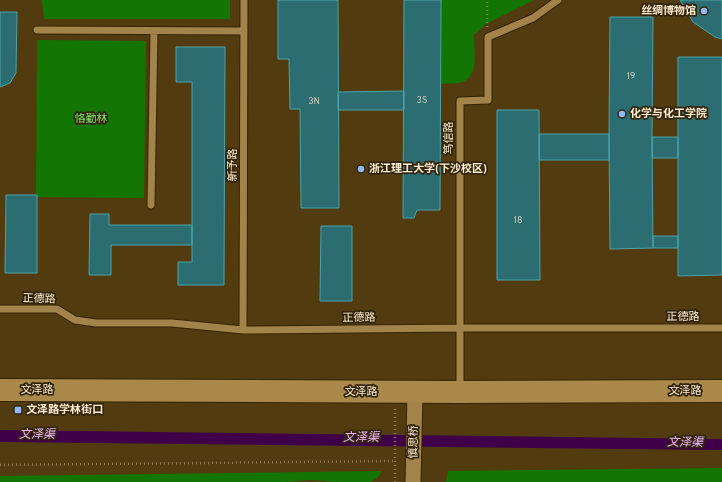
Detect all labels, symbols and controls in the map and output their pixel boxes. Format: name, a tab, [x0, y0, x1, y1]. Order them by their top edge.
place label: 丝绸博物馆	[641, 4, 696, 18]
marker: 丝绸博物馆	[699, 6, 709, 16]
house number: 19	[627, 71, 635, 82]
house number: 3S	[417, 95, 427, 106]
house number: 3N	[308, 96, 320, 107]
place label: 化学与化工学院	[630, 107, 707, 121]
marker: 化学与化工学院	[617, 109, 627, 119]
park label: 恪勤林	[75, 112, 108, 126]
street label: 笃信路	[442, 122, 456, 155]
street label: 新予路	[226, 149, 240, 182]
place label: 浙江理工大学(下沙校区)	[369, 162, 487, 176]
marker: 浙江理工大学(下沙校区)	[356, 164, 366, 174]
house number: 18	[514, 215, 522, 226]
street label: 正德路	[22, 291, 56, 307]
street label: 正德路	[667, 310, 700, 324]
street label: 正德路	[342, 311, 376, 325]
street label: 文泽路	[21, 383, 54, 397]
street label: 文泽路	[669, 384, 702, 398]
street label: 文泽路	[345, 385, 378, 399]
place label: 文泽路学林街口	[26, 403, 103, 417]
marker: 文泽路学林街口	[13, 405, 23, 415]
street label: 慎思桥	[407, 425, 421, 459]
water label: 文泽渠	[19, 427, 57, 443]
water label: 文泽渠	[343, 430, 381, 446]
water label: 文泽渠	[667, 435, 705, 451]

